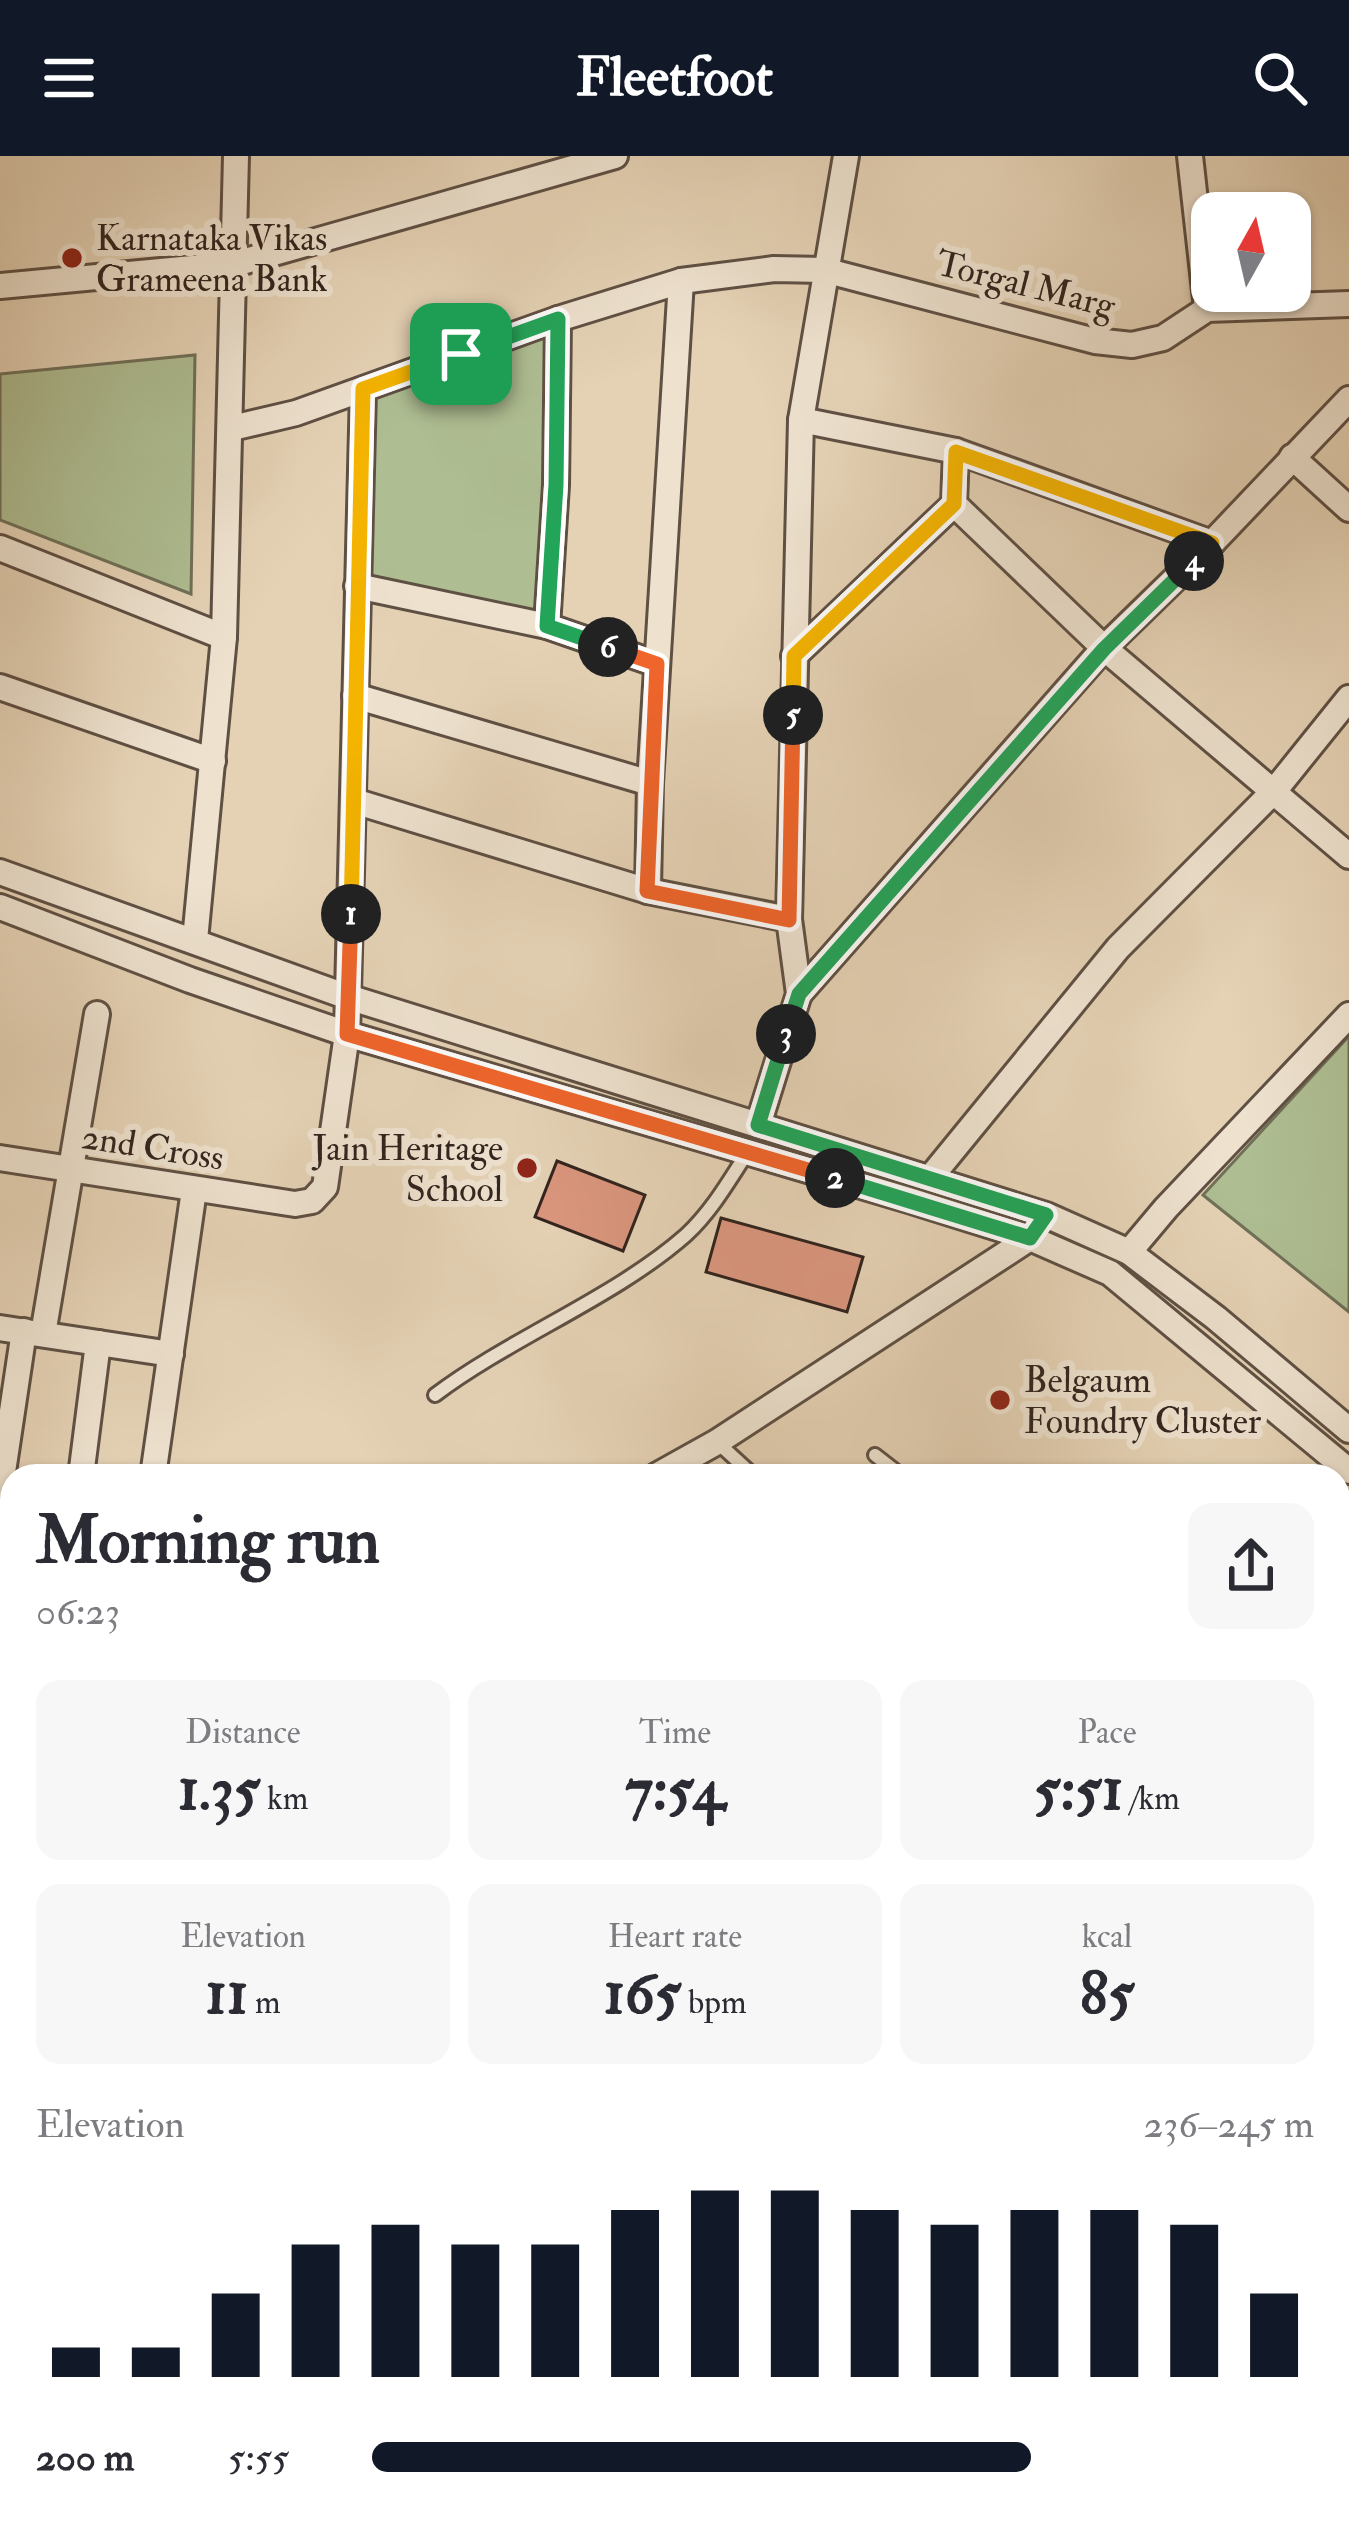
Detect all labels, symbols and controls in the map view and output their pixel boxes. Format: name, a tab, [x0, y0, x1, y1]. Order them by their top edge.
text: Fleetfoot	[576, 44, 773, 112]
icon: menu	[36, 45, 102, 111]
icon: search	[1247, 45, 1313, 111]
north arrow	[1191, 192, 1311, 312]
map controls	[1191, 192, 1311, 312]
place label: Karnataka Vikas Grameena Bank	[96, 216, 328, 302]
street label: Torgal Marg	[932, 241, 1121, 329]
marker: Karnataka Vikas Grameena Bank	[59, 245, 85, 271]
pin	[410, 303, 512, 405]
icon: arrive	[428, 321, 494, 387]
pin: 4	[1164, 531, 1224, 591]
text: 4	[1185, 540, 1203, 581]
pin: 6	[578, 617, 638, 677]
text: 6	[600, 626, 616, 667]
pin: 5	[763, 685, 823, 745]
text: 5	[786, 694, 800, 735]
pin: 1	[321, 884, 381, 944]
text: 1	[345, 893, 357, 934]
pin: 3	[756, 1004, 816, 1064]
text: 3	[780, 1013, 792, 1054]
street label: 2nd Cross	[78, 1114, 227, 1181]
place label: Jain Heritage School	[312, 1126, 503, 1212]
pin: 2	[805, 1148, 865, 1208]
marker: Jain Heritage School	[514, 1155, 540, 1181]
text: 2	[827, 1157, 843, 1198]
place label: Belgaum Foundry Cluster	[1024, 1358, 1262, 1444]
marker: Belgaum Foundry Cluster	[987, 1387, 1013, 1413]
text: Morning run	[36, 1500, 380, 1583]
button: share	[1188, 1503, 1314, 1629]
text: 06:23	[36, 1587, 120, 1636]
text: Distance	[185, 1712, 301, 1753]
text: Time	[639, 1712, 711, 1753]
text: Pace	[1077, 1712, 1137, 1753]
text: 1.35	[178, 1753, 260, 1828]
text: 7:54	[625, 1753, 725, 1828]
text: 5:51	[1034, 1753, 1123, 1828]
text: km	[260, 1778, 308, 1819]
text: /km	[1123, 1778, 1180, 1819]
text: Elevation	[180, 1916, 306, 1957]
text: Heart rate	[608, 1916, 742, 1957]
text: kcal	[1082, 1916, 1132, 1957]
text: 11	[205, 1957, 248, 2032]
text: 165	[603, 1957, 681, 2032]
text: 85	[1080, 1957, 1134, 2032]
text: m	[248, 1982, 281, 2023]
text: bpm	[681, 1982, 747, 2023]
text: Elevation	[36, 2100, 185, 2149]
text: 236–245 m	[1143, 2100, 1314, 2149]
text: 200 m	[36, 2433, 134, 2482]
text: 5:55	[228, 2433, 289, 2482]

